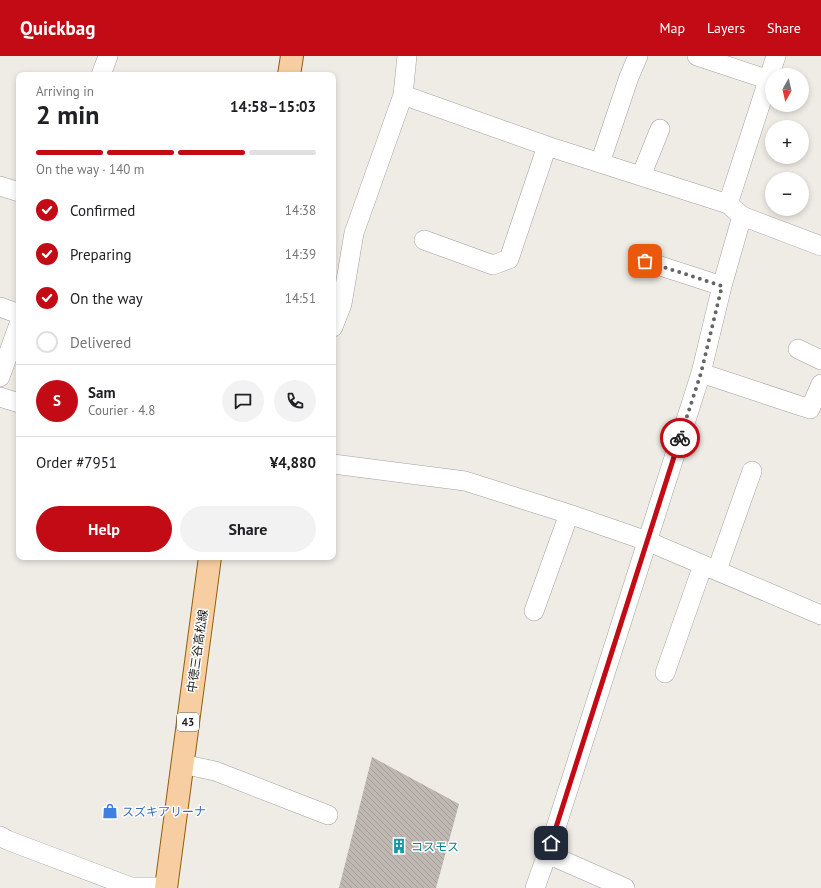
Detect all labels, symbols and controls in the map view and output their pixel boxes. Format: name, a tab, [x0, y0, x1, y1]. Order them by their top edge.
text: Quickbag	[20, 16, 95, 40]
text: Map	[659, 19, 685, 37]
text: Layers	[707, 19, 745, 37]
text: Share	[767, 19, 801, 37]
north arrow	[765, 68, 809, 112]
map controls	[765, 68, 809, 216]
text: Arriving in	[36, 83, 94, 100]
text: 14:58–15:03	[230, 97, 316, 116]
text: 2 min	[36, 98, 99, 131]
button: +	[765, 120, 809, 164]
text: On the way · 140 m	[36, 161, 144, 178]
button: −	[765, 172, 809, 216]
icon: check	[36, 199, 58, 221]
text: Confirmed	[70, 201, 135, 220]
text: 14:38	[285, 202, 316, 219]
icon: check	[36, 243, 58, 265]
pin	[628, 244, 662, 278]
text: Preparing	[70, 245, 132, 264]
text: 14:39	[285, 246, 316, 263]
icon: bag	[634, 250, 656, 272]
icon: check	[36, 287, 58, 309]
text: On the way	[70, 289, 143, 308]
text: 14:51	[285, 290, 316, 307]
text: Delivered	[70, 333, 131, 352]
button: chat	[222, 380, 264, 422]
button: phone	[274, 380, 316, 422]
text: Sam	[88, 383, 115, 402]
text: S	[53, 391, 61, 410]
text: Courier · 4.8	[88, 402, 155, 419]
courier	[660, 418, 700, 458]
icon: bike	[669, 427, 691, 449]
text: Order #7951	[36, 453, 117, 472]
text: ¥4,880	[270, 453, 316, 472]
button: Help	[36, 506, 172, 552]
button: Share	[180, 506, 316, 552]
street label: 中徳三谷高松線	[184, 608, 210, 694]
road number: 43	[177, 713, 199, 731]
shop icon: スズキアリーナ	[101, 802, 119, 820]
place label: スズキアリーナ	[122, 804, 206, 819]
pin	[534, 826, 568, 860]
icon: home	[540, 832, 562, 854]
building icon: コスモス	[390, 837, 408, 855]
place label: コスモス	[411, 839, 459, 854]

